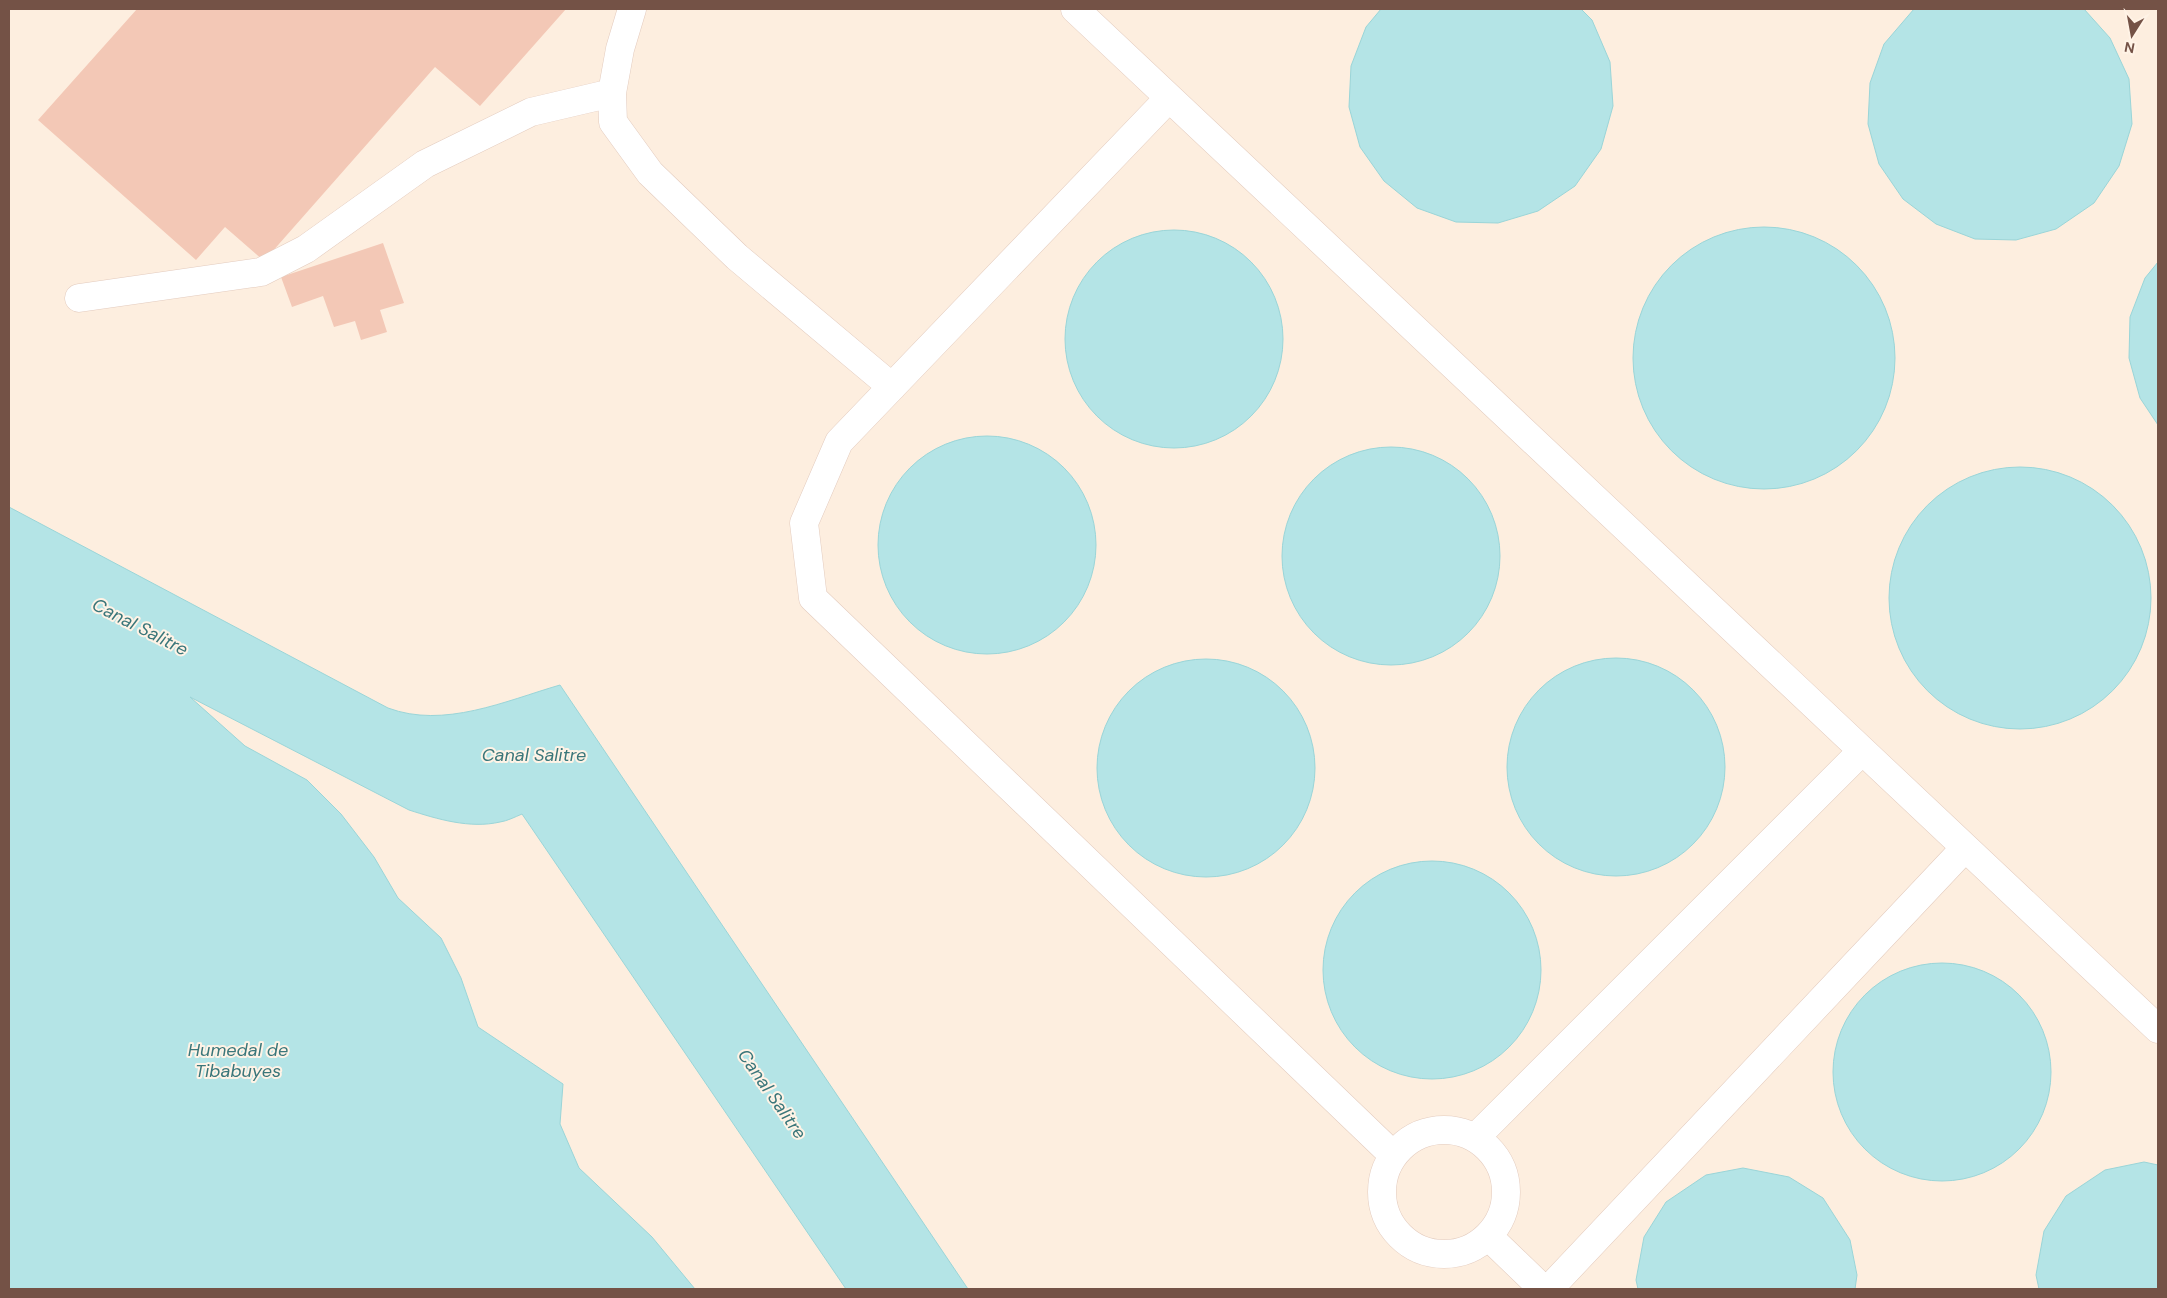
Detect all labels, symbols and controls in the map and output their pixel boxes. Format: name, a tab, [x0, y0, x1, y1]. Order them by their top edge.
north arrow	[2107, 10, 2157, 60]
text: N	[2123, 38, 2136, 58]
water label: Canal Salitre	[88, 593, 192, 661]
water label: Canal Salitre	[482, 743, 586, 767]
water label: Humedal de Tibabuyes	[188, 1038, 288, 1083]
water label: Canal Salitre	[732, 1044, 812, 1144]

